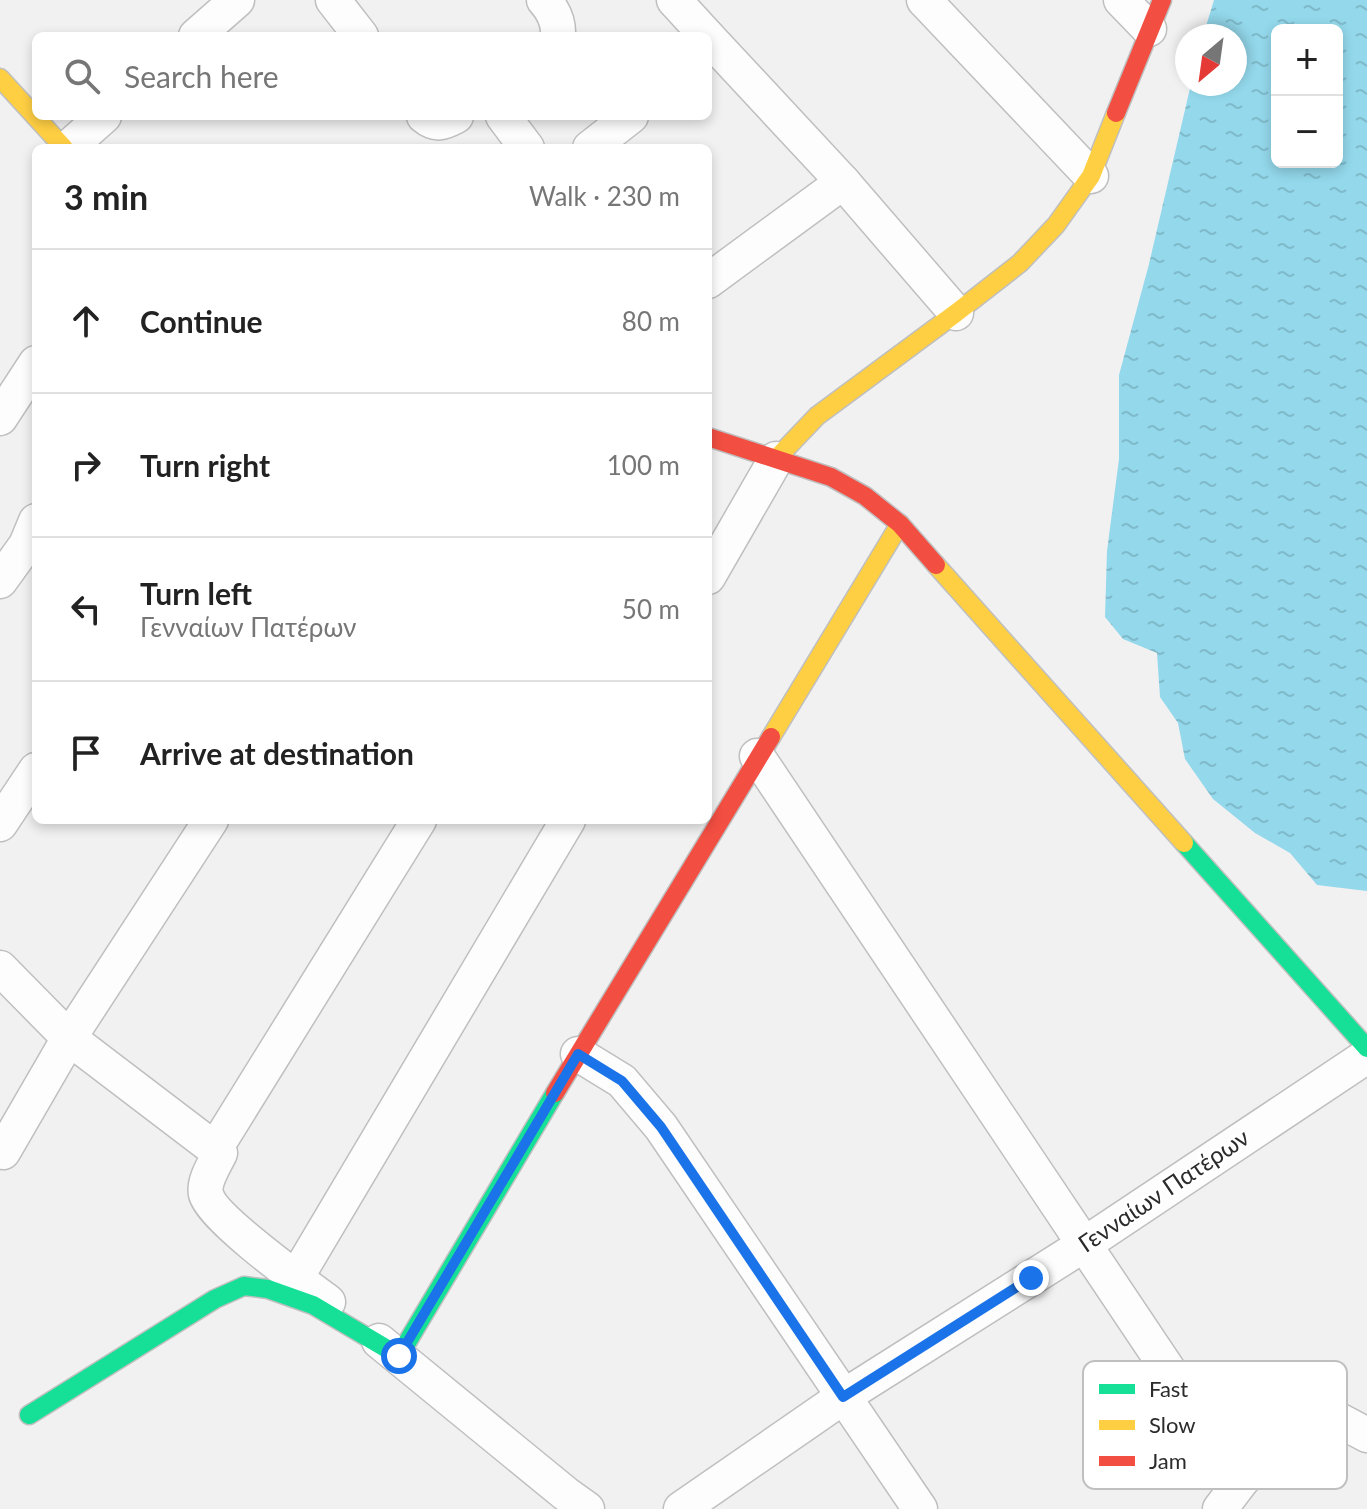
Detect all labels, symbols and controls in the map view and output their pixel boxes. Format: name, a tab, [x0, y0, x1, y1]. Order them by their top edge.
north arrow	[1175, 24, 1247, 96]
map controls	[1271, 24, 1343, 168]
button: +	[1271, 24, 1343, 96]
search box	[32, 32, 712, 120]
icon: search	[60, 54, 104, 98]
text: Search here	[124, 58, 279, 94]
button: −	[1271, 96, 1343, 168]
text: 3 min	[64, 176, 148, 217]
text: Walk · 230 m	[529, 180, 680, 212]
icon: ahead	[64, 299, 108, 343]
text: Continue	[140, 303, 263, 339]
text: 80 m	[622, 305, 680, 337]
icon: right	[64, 443, 108, 487]
text: Turn right	[140, 447, 270, 483]
text: 100 m	[607, 449, 680, 481]
text: Turn left	[140, 575, 252, 611]
icon: left	[64, 587, 108, 631]
text: 50 m	[622, 593, 680, 625]
text: Γενναίων Πατέρων	[140, 611, 356, 643]
icon: arrive	[64, 731, 108, 775]
text: Arrive at destination	[140, 735, 414, 771]
street label: Γενναίων Πατέρων	[1072, 1122, 1254, 1258]
route end	[1013, 1260, 1049, 1296]
route start	[381, 1338, 417, 1374]
legend	[1083, 1361, 1347, 1489]
text: Fast	[1149, 1375, 1188, 1402]
text: Slow	[1149, 1411, 1196, 1438]
text: Jam	[1149, 1447, 1187, 1474]

